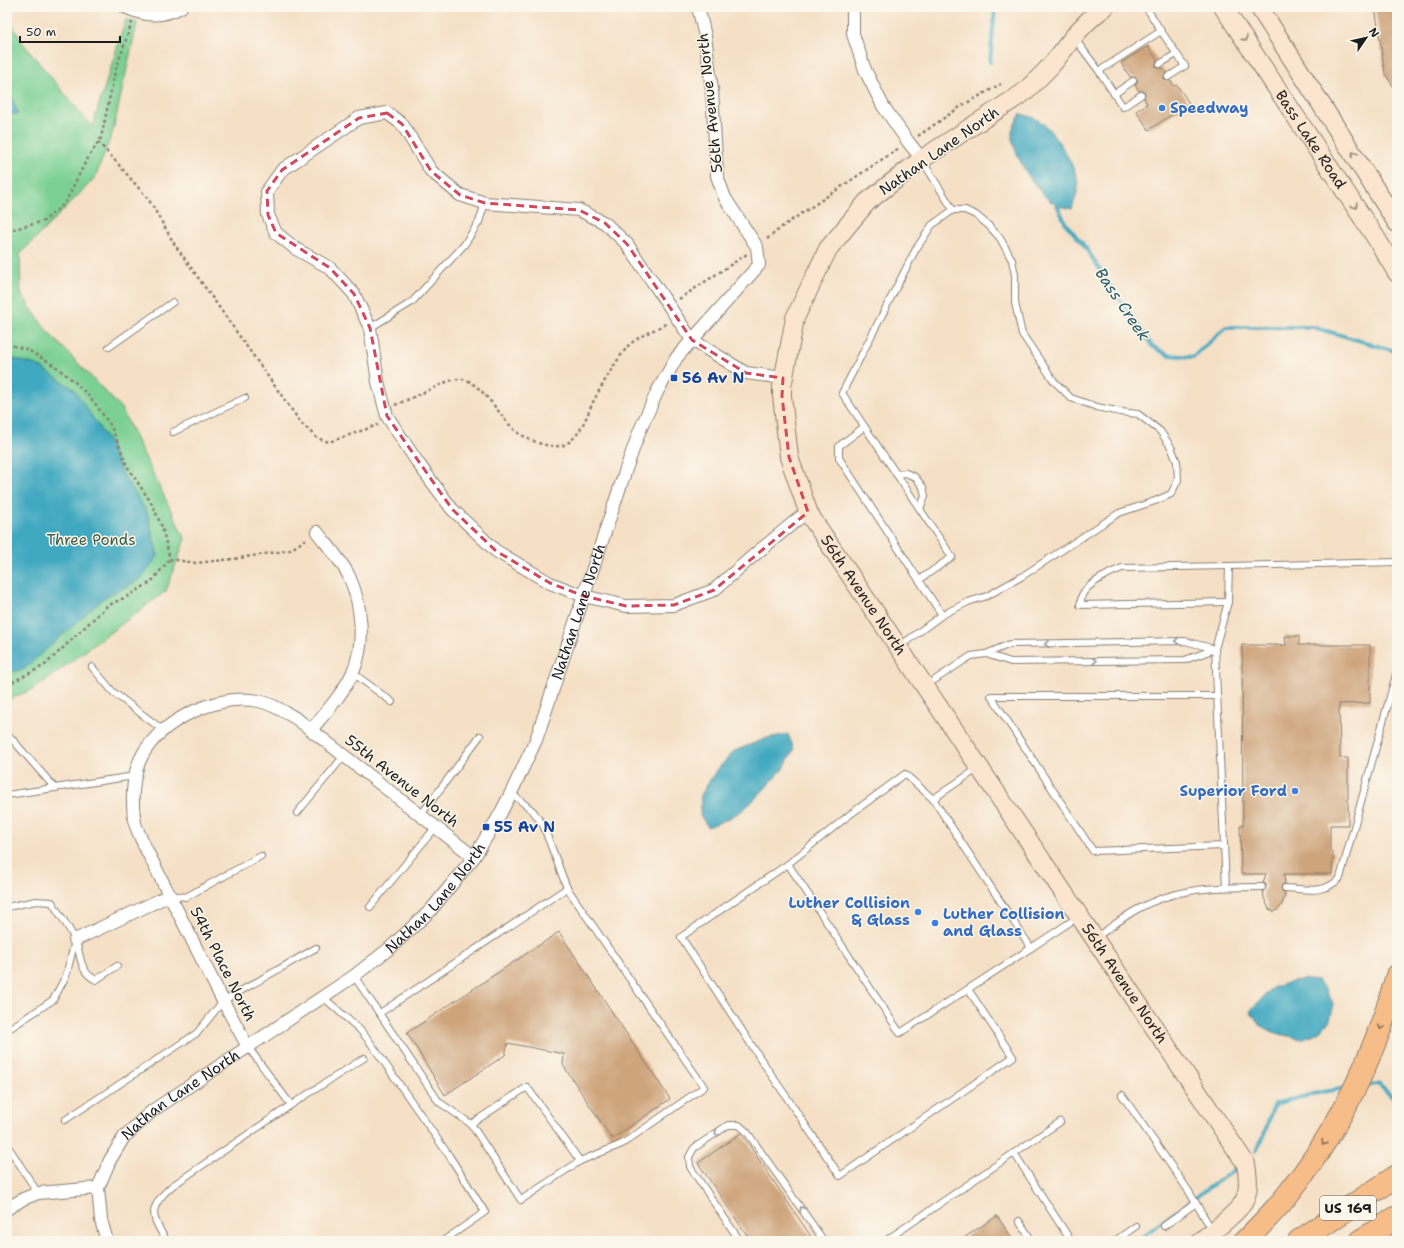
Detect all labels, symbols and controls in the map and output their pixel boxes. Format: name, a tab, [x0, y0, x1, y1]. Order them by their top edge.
scale bar	[20, 18, 120, 44]
north arrow	[1346, 18, 1386, 58]
text: 50 m	[26, 24, 56, 40]
text: N	[1365, 25, 1383, 41]
street label: 56th Avenue North	[693, 32, 727, 174]
one-way arrow	[1240, 35, 1247, 42]
street label: Bass Lake Road	[1271, 86, 1351, 193]
place label: Speedway	[1170, 98, 1248, 118]
street label: Nathan Lane North	[875, 102, 1003, 200]
marker: Speedway	[1157, 103, 1167, 113]
one-way arrow	[1351, 151, 1359, 158]
one-way arrow	[1350, 202, 1358, 209]
water label: Bass Creek	[1090, 264, 1155, 345]
place label: 56 Av N	[682, 368, 744, 388]
marker: 56 Av N	[669, 373, 679, 383]
park label: Three Ponds	[46, 530, 136, 550]
street label: 56th Avenue North	[816, 531, 911, 659]
street label: Nathan Lane North	[547, 541, 611, 682]
one-way arrow	[1174, 637, 1180, 645]
one-way arrow	[1044, 639, 1050, 648]
one-way arrow	[1091, 657, 1097, 665]
street label: 55th Avenue North	[341, 730, 463, 832]
place label: Superior Ford	[1180, 781, 1287, 801]
marker: Superior Ford	[1290, 786, 1300, 796]
place label: 55 Av N	[494, 817, 555, 837]
marker: 55 Av N	[481, 822, 491, 832]
street label: Nathan Lane North	[381, 839, 490, 958]
place label: Luther Collision & Glass	[788, 893, 910, 930]
street label: 54th Place North	[186, 903, 260, 1025]
place label: Luther Collision and Glass	[943, 904, 1065, 941]
marker: Luther Collision & Glass	[913, 907, 923, 917]
marker: Luther Collision and Glass	[930, 918, 940, 928]
street label: 56th Avenue North	[1077, 920, 1172, 1047]
one-way arrow	[1378, 1023, 1386, 1030]
street label: Nathan Lane North	[117, 1045, 244, 1145]
one-way arrow	[714, 1128, 721, 1135]
one-way arrow	[1321, 1139, 1329, 1146]
road number: US 169	[1320, 1196, 1376, 1220]
one-way arrow	[799, 1206, 807, 1213]

